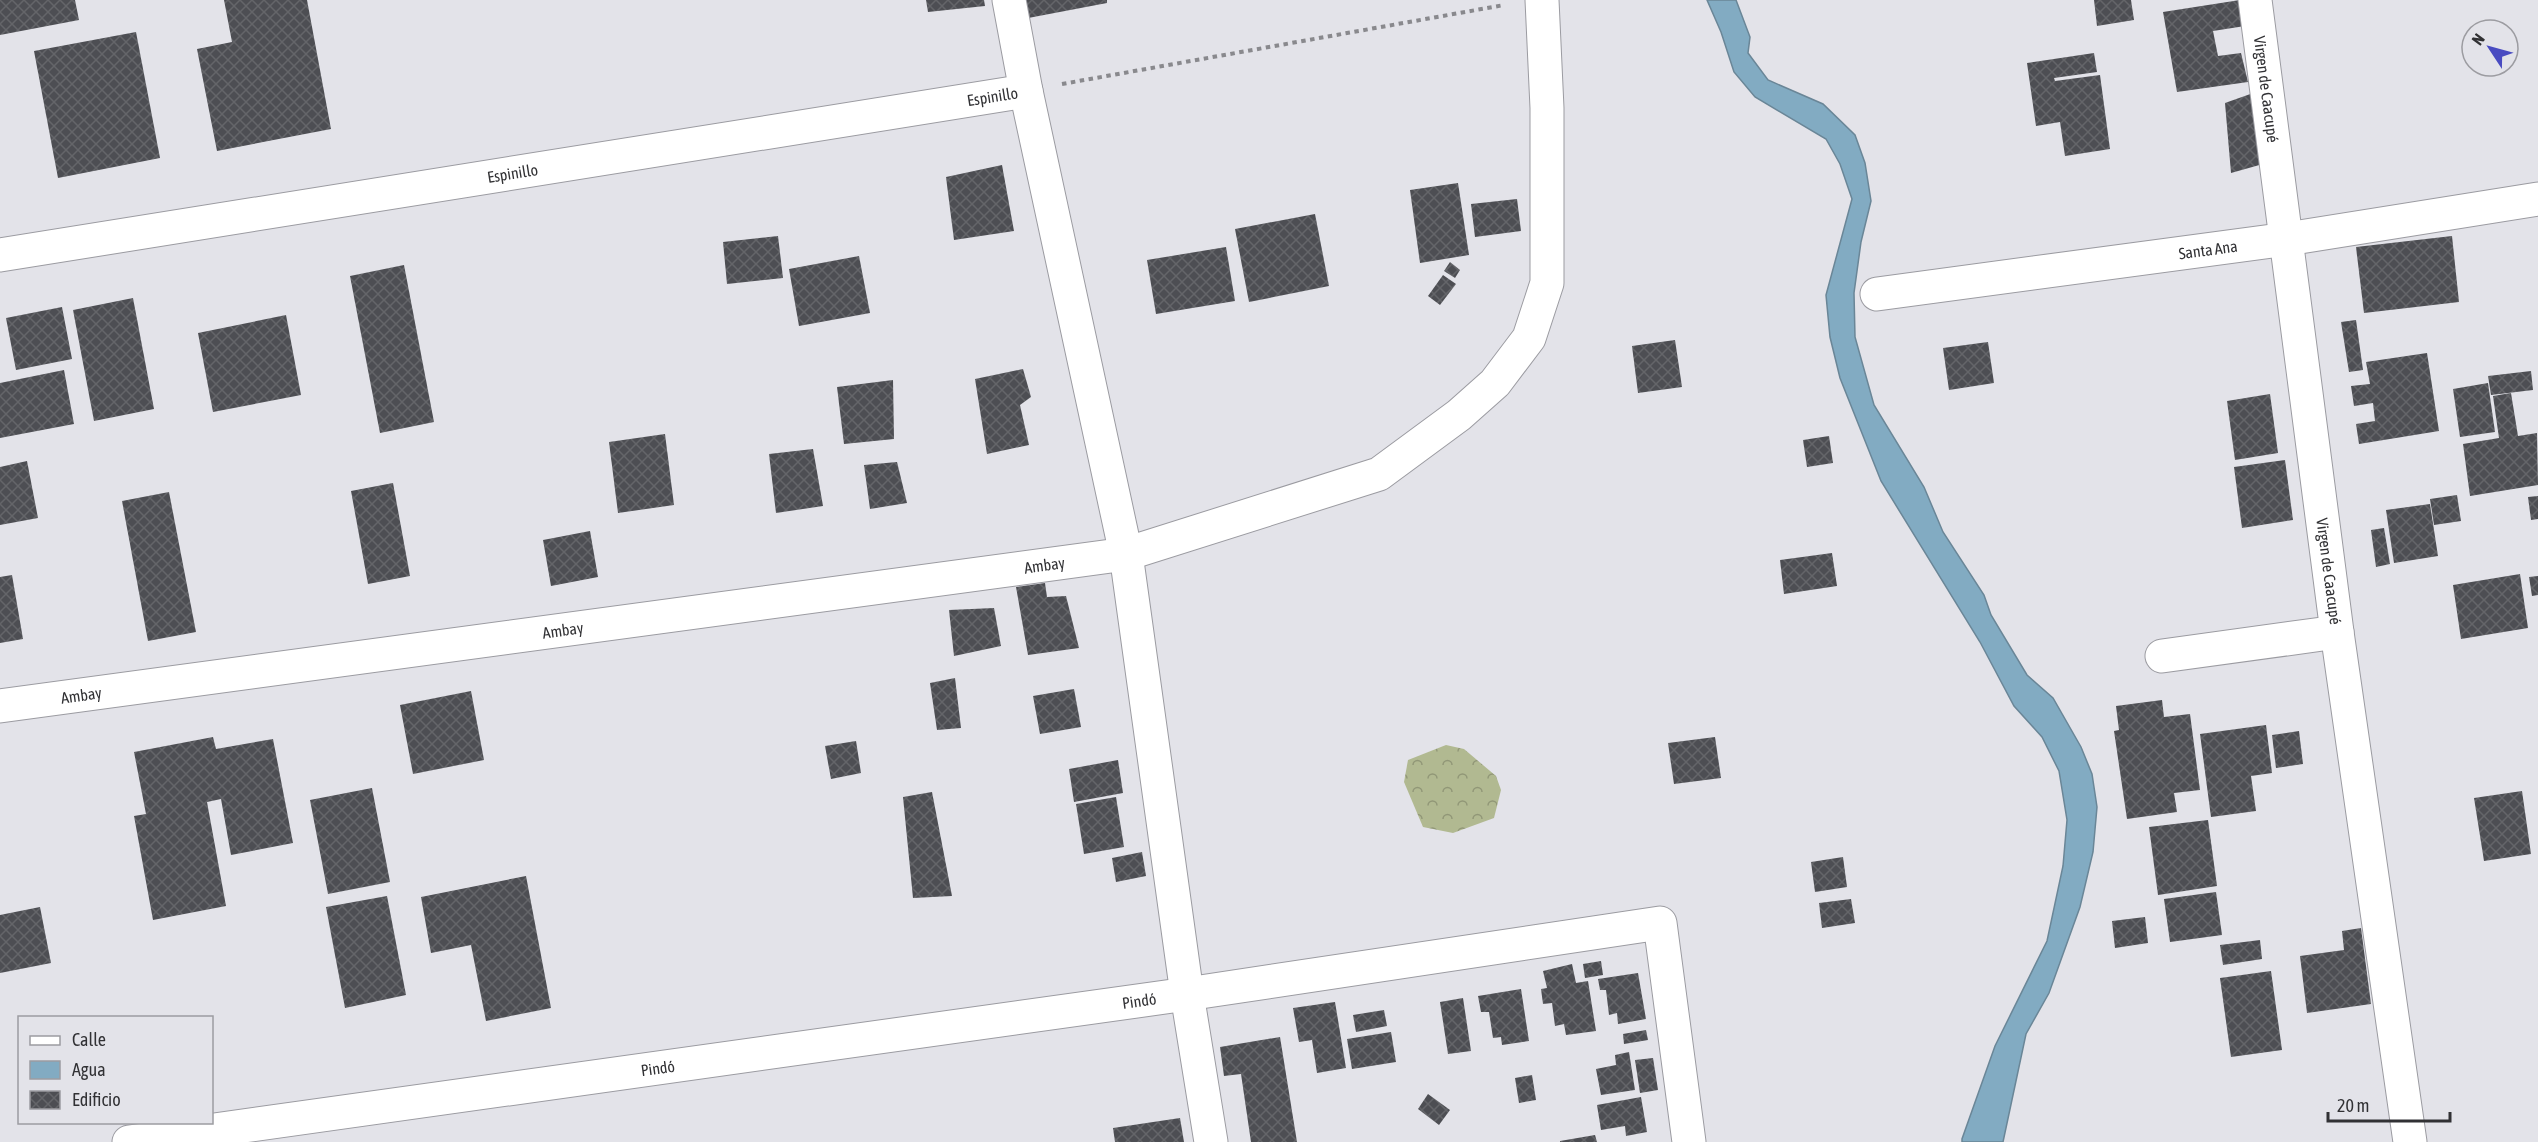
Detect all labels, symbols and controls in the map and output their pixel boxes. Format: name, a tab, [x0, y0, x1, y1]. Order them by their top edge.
north arrow	[2460, 18, 2520, 78]
text: N	[2468, 30, 2488, 48]
street label: Virgen de Caacupé	[2251, 35, 2282, 144]
street label: Espinillo	[966, 83, 1019, 109]
street label: Espinillo	[486, 160, 539, 186]
street label: Santa Ana	[2177, 237, 2239, 262]
street label: Virgen de Caacupé	[2313, 517, 2345, 626]
street label: Ambay	[1023, 553, 1067, 577]
street label: Ambay	[541, 618, 585, 642]
street label: Ambay	[60, 683, 103, 707]
street label: Pindó	[1121, 989, 1157, 1012]
legend	[18, 1016, 213, 1124]
text: Calle	[72, 1029, 106, 1050]
street label: Pindó	[640, 1057, 676, 1079]
text: Agua	[72, 1059, 106, 1080]
scale bar	[2328, 1085, 2450, 1123]
text: Edificio	[72, 1089, 121, 1110]
text: 20 m	[2337, 1095, 2369, 1116]

